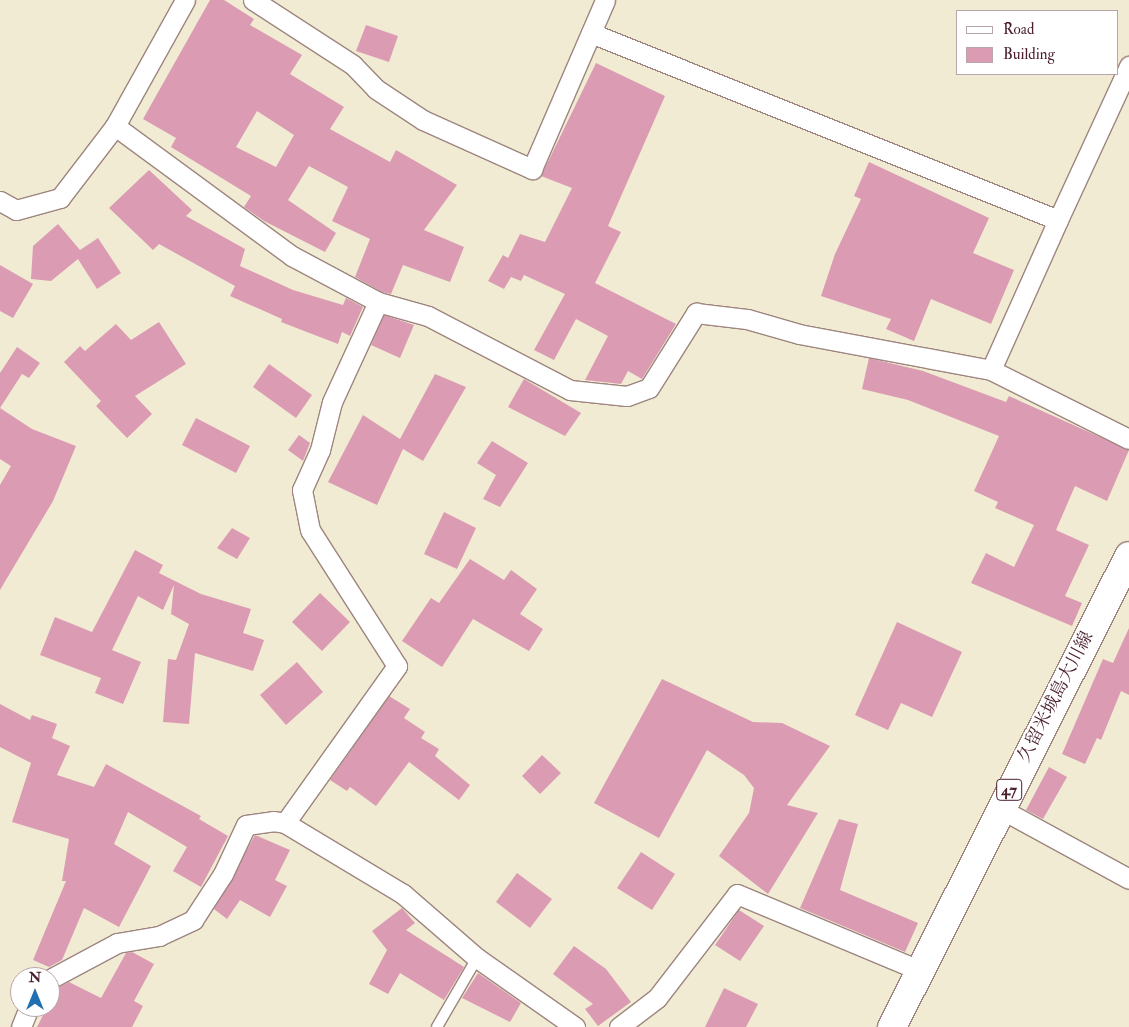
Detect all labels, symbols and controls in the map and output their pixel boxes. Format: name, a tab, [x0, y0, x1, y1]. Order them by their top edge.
legend	[956, 10, 1119, 75]
text: Road	[1003, 20, 1034, 39]
text: Building	[1003, 45, 1055, 64]
street label: 久留米城島大川線	[1014, 628, 1098, 766]
road number: 47	[995, 776, 1023, 804]
north arrow	[10, 967, 60, 1017]
text: N	[29, 969, 41, 986]

